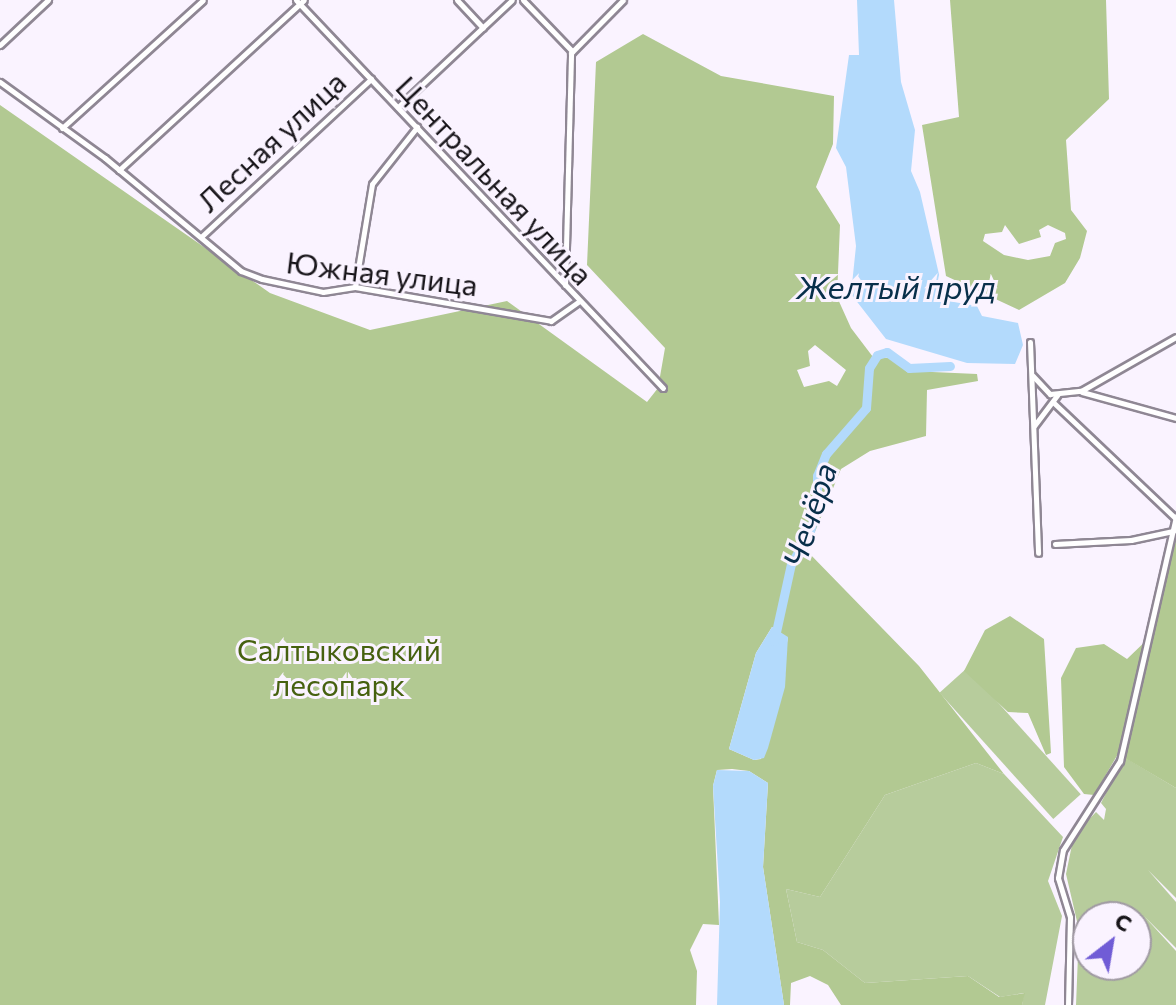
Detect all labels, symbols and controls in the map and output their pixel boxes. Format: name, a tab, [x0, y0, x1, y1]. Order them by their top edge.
street label: Лесная улица	[189, 63, 353, 219]
street label: Центральная улица	[389, 68, 601, 292]
street label: Южная улица	[284, 243, 480, 303]
water label: Желтый пруд	[796, 267, 996, 305]
water label: Чечёра	[774, 458, 844, 572]
park label: Салтыковский лесопарк	[237, 631, 441, 702]
north arrow	[1072, 901, 1152, 981]
text: С	[1110, 906, 1137, 937]

